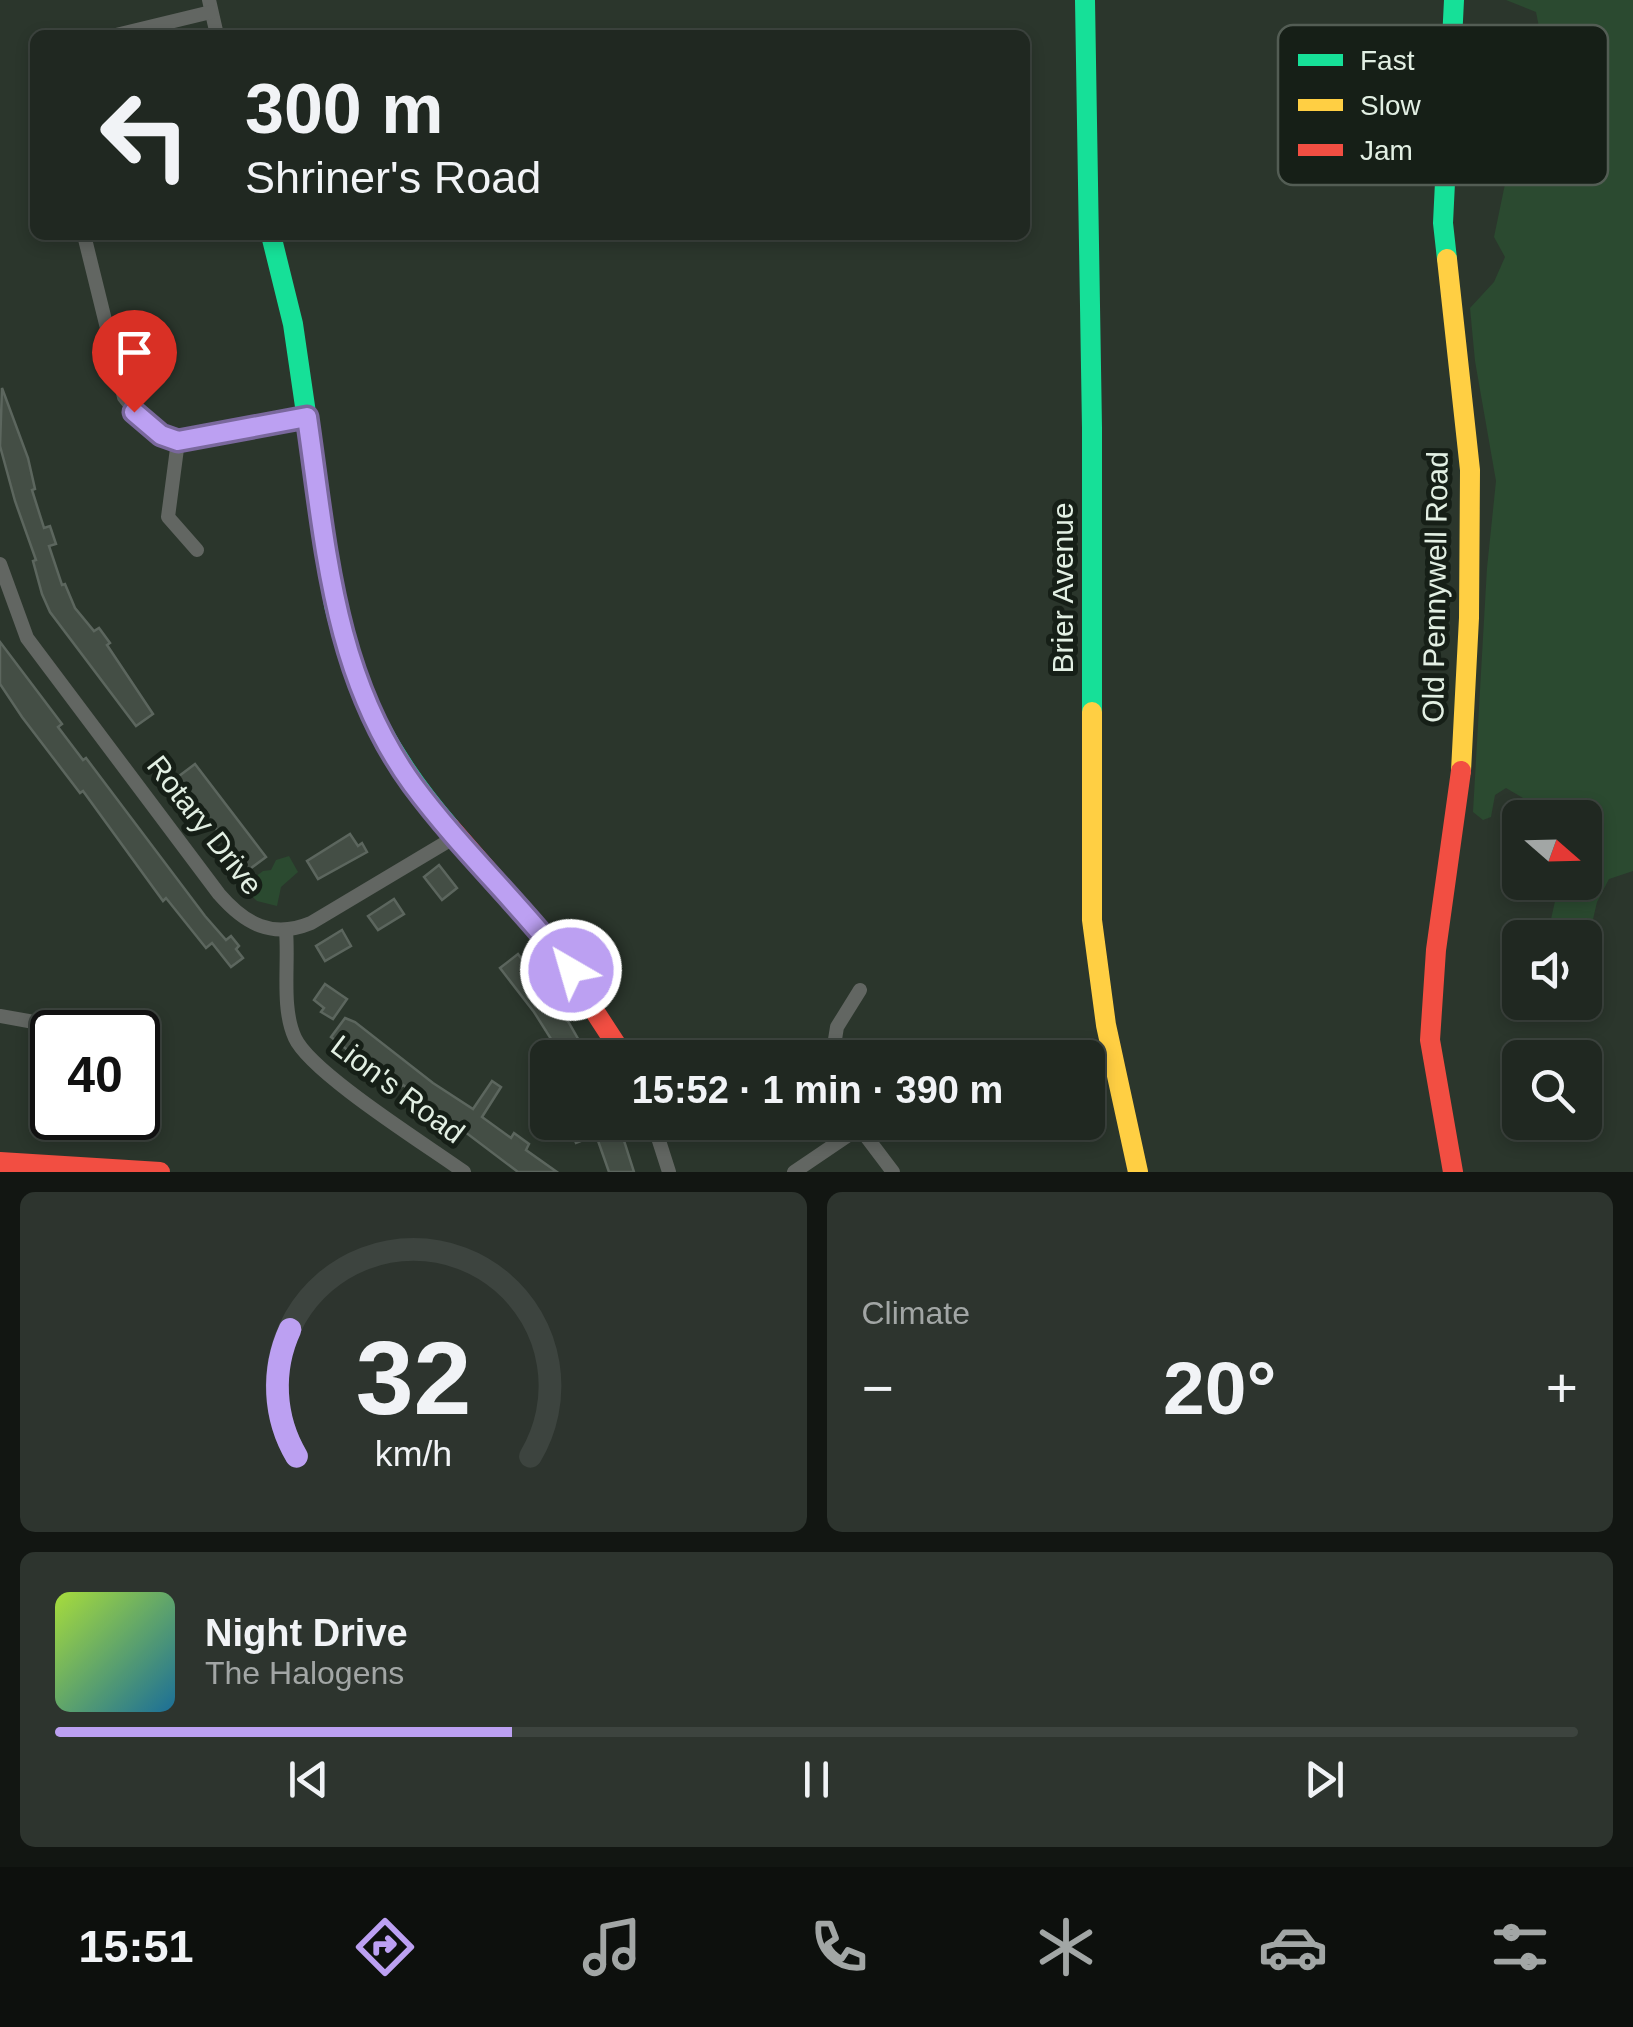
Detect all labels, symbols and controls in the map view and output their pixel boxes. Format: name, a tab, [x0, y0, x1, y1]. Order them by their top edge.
legend	[1278, 25, 1608, 185]
text: Fast	[1360, 45, 1415, 76]
icon: left	[80, 70, 210, 200]
text: 300 m	[245, 70, 443, 148]
text: Slow	[1360, 90, 1421, 121]
text: Jam	[1360, 135, 1413, 166]
text: Shriner's Road	[245, 152, 541, 203]
pin	[92, 310, 177, 413]
icon: arrive	[107, 325, 162, 380]
street label: Old Pennywell Road	[1416, 451, 1454, 723]
street label: Brier Avenue	[1046, 502, 1079, 674]
street label: Rotary Drive	[141, 749, 269, 901]
north arrow	[1502, 800, 1602, 900]
map controls	[1502, 800, 1602, 1140]
position arrow	[519, 918, 623, 1022]
button: sound	[1502, 920, 1602, 1020]
speed limit sign: 40	[30, 1010, 160, 1140]
street label: Lion's Road	[325, 1028, 471, 1150]
button: search	[1502, 1040, 1602, 1140]
text: 15:52 · 1 min · 390 m	[632, 1069, 1003, 1111]
text: Climate	[862, 1295, 970, 1331]
text: 32	[355, 1320, 471, 1436]
text: 20°	[1163, 1346, 1276, 1430]
text: −	[862, 1357, 894, 1419]
text: +	[1546, 1357, 1578, 1419]
text: km/h	[375, 1434, 452, 1474]
text: Night Drive	[205, 1612, 408, 1654]
text: The Halogens	[205, 1655, 404, 1691]
icon: previous	[281, 1752, 336, 1807]
icon: pause	[789, 1752, 844, 1807]
icon: next	[1297, 1752, 1352, 1807]
icon: directions	[350, 1912, 420, 1982]
icon: music	[577, 1912, 647, 1982]
icon: phone	[804, 1912, 874, 1982]
icon: climate	[1031, 1912, 1101, 1982]
icon: car	[1258, 1912, 1328, 1982]
icon: filters	[1485, 1912, 1555, 1982]
text: 15:51	[78, 1921, 194, 1972]

